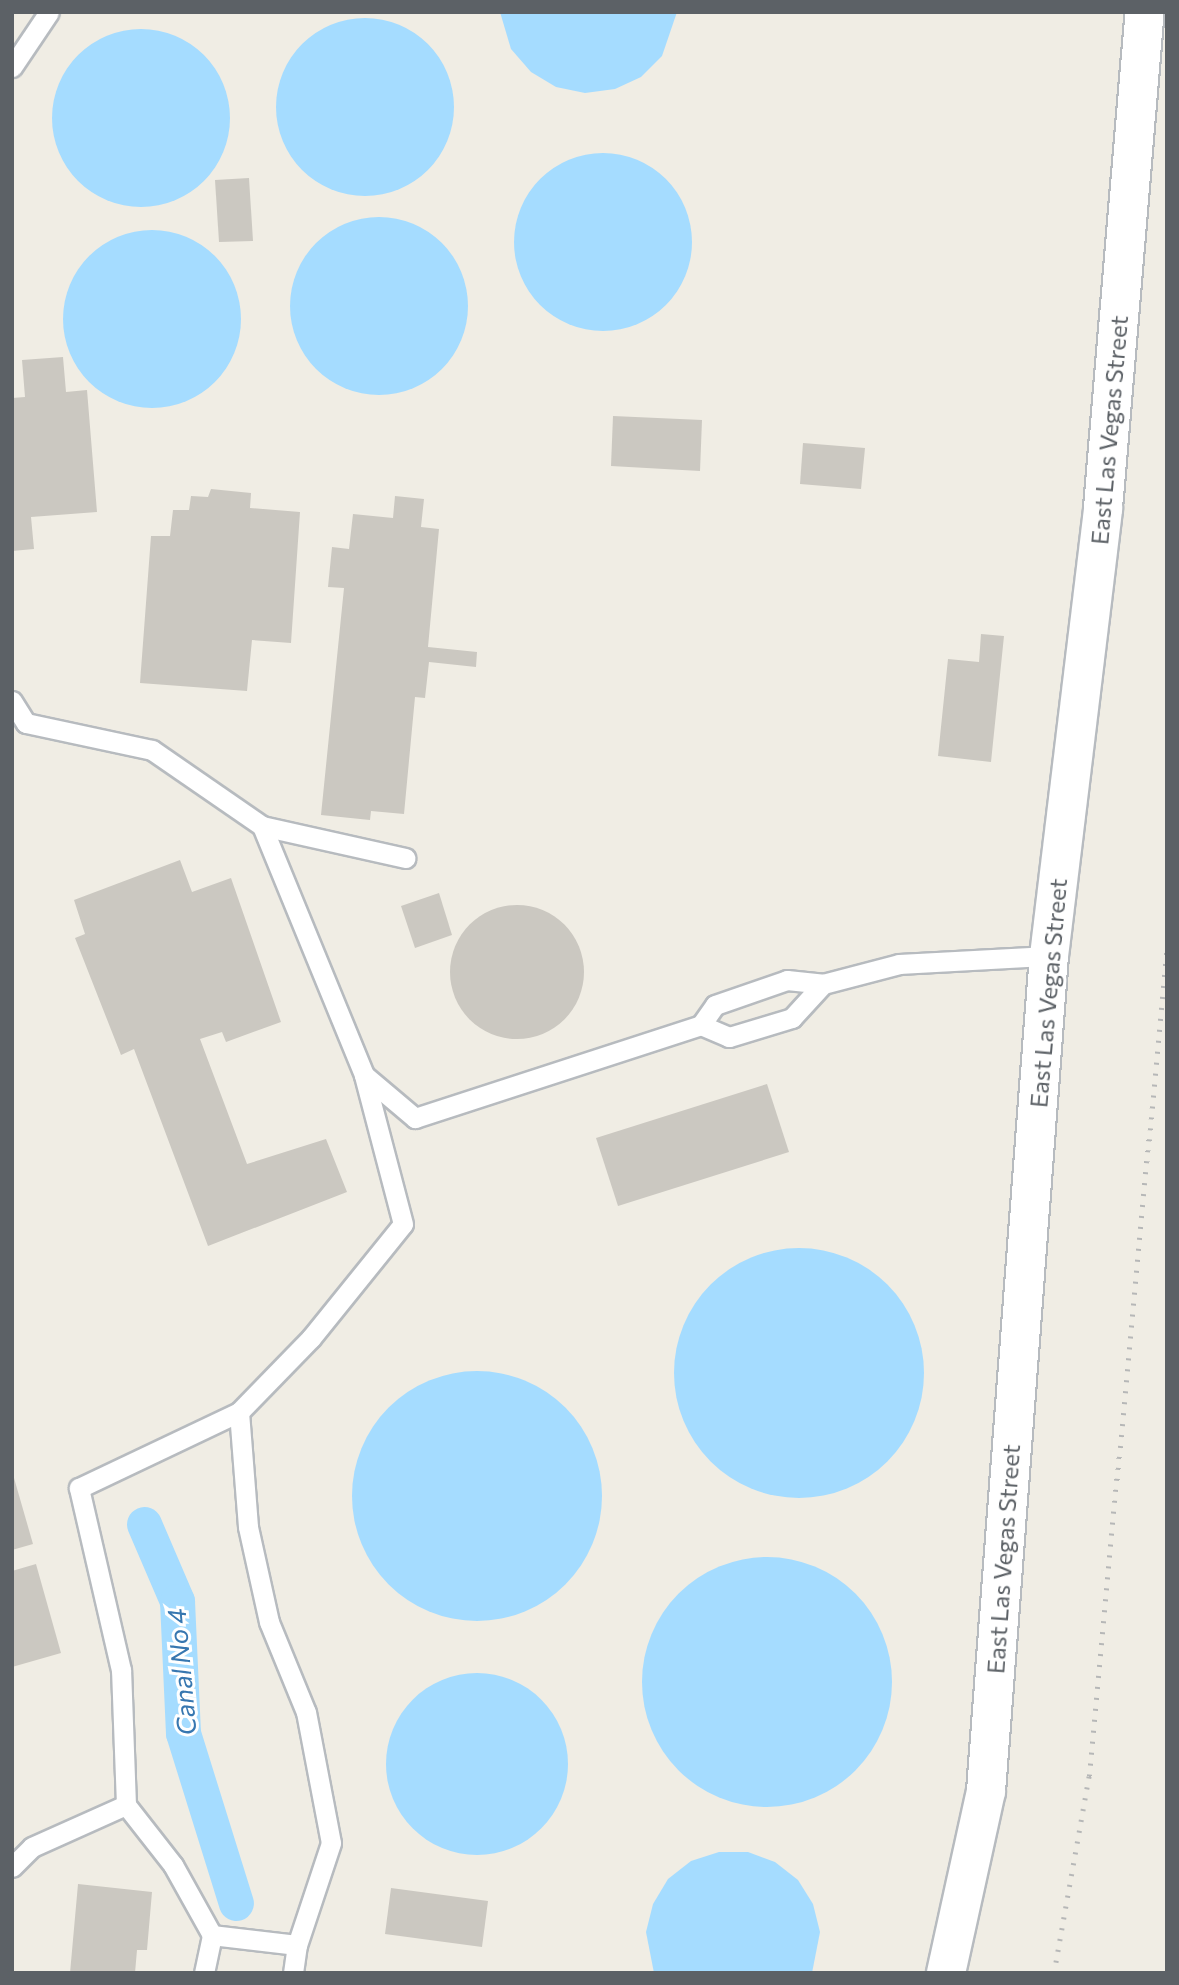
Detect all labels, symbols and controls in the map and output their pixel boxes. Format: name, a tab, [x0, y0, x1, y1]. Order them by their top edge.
street label: East Las Vegas Street	[1085, 314, 1133, 546]
street label: East Las Vegas Street	[1024, 877, 1072, 1109]
street label: East Las Vegas Street	[981, 1443, 1025, 1675]
water label: Canal No 4	[160, 1607, 202, 1737]

